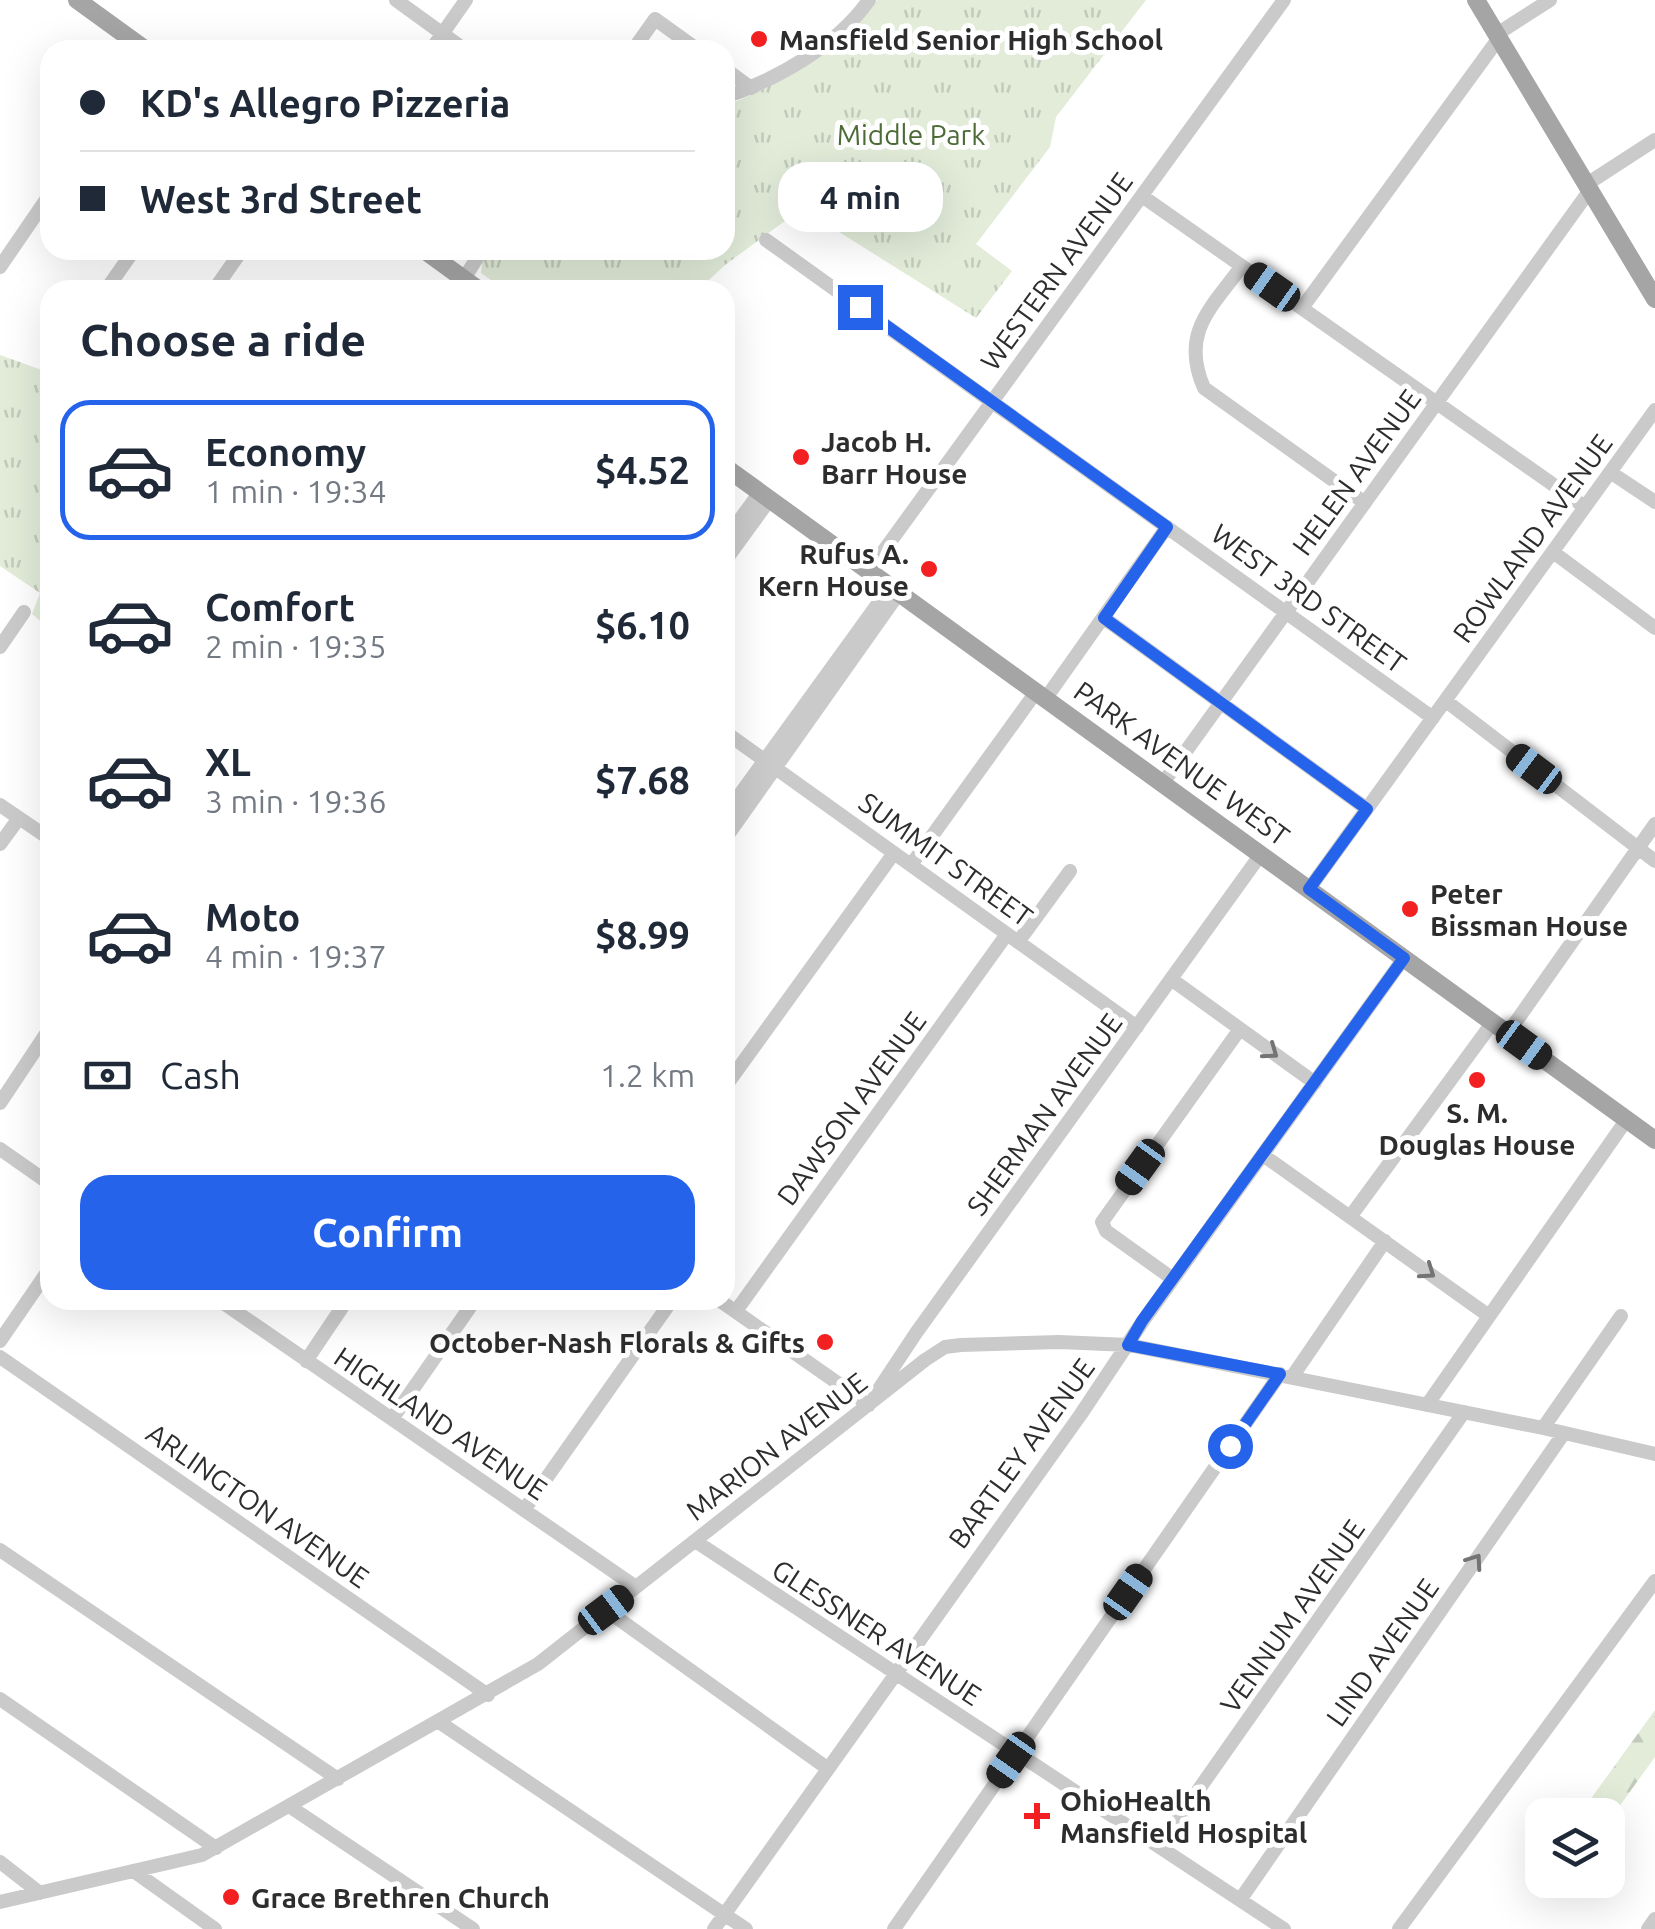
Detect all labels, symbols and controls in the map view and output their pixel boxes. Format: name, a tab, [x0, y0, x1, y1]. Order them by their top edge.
place label: Mansfield Senior High School	[779, 24, 1163, 55]
marker: Mansfield Senior High School	[748, 28, 770, 50]
text: KD's Allegro Pizzeria	[140, 82, 510, 124]
park label: Middle Park	[837, 119, 985, 150]
callout: 4 min	[778, 162, 942, 232]
street label: WESTERN AVENUE	[974, 166, 1138, 376]
text: West 3rd Street	[140, 178, 422, 220]
text: 4 min	[820, 179, 901, 215]
car	[1239, 258, 1305, 316]
route end	[838, 285, 883, 330]
text: Choose a ride	[80, 314, 366, 365]
street label: HELEN AVENUE	[1286, 383, 1426, 561]
icon: car	[85, 425, 175, 515]
place label: Jacob H. Barr House	[821, 426, 967, 489]
street label: ROWLAND AVENUE	[1446, 428, 1618, 648]
text: Economy	[205, 431, 366, 473]
marker: Jacob H. Barr House	[790, 446, 812, 468]
text: $4.52	[595, 449, 690, 491]
text: 1 min · 19:34	[205, 473, 387, 509]
street label: WEST 3RD STREET	[1206, 517, 1412, 679]
place label: Rufus A. Kern House	[758, 538, 909, 601]
marker: Rufus A. Kern House	[918, 558, 940, 580]
icon: car	[85, 580, 175, 670]
text: Comfort	[205, 586, 355, 628]
text: $6.10	[595, 604, 690, 646]
text: 2 min · 19:35	[205, 628, 387, 664]
street label: PARK AVENUE WEST	[1069, 675, 1296, 852]
icon: car	[85, 735, 175, 825]
car	[1501, 739, 1567, 799]
text: XL	[205, 741, 251, 783]
text: $7.68	[595, 759, 690, 801]
text: 3 min · 19:36	[205, 783, 387, 819]
street label: SUMMIT STREET	[853, 786, 1039, 932]
place label: Peter Bissman House	[1430, 878, 1628, 941]
icon: car	[85, 890, 175, 980]
text: Moto	[205, 896, 300, 938]
marker: Peter Bissman House	[1399, 898, 1421, 920]
text: $8.99	[595, 914, 690, 956]
text: 4 min · 19:37	[205, 938, 387, 974]
street label: DAWSON AVENUE	[771, 1005, 931, 1211]
street label: SHERMAN AVENUE	[961, 1007, 1127, 1221]
car	[1491, 1015, 1557, 1075]
one-way arrow	[1260, 1039, 1279, 1058]
icon: cash	[80, 1048, 135, 1103]
text: Cash	[160, 1054, 241, 1096]
text: 1.2 km	[600, 1057, 695, 1093]
marker: S. M. Douglas House	[1466, 1069, 1488, 1091]
place label: S. M. Douglas House	[1379, 1097, 1575, 1160]
car	[1110, 1134, 1170, 1200]
button: Confirm	[80, 1175, 695, 1290]
one-way arrow	[1417, 1260, 1435, 1278]
place label: October-Nash Florals & Gifts	[429, 1327, 805, 1358]
marker: October-Nash Florals & Gifts	[814, 1331, 836, 1353]
street label: HIGHLAND AVENUE	[329, 1340, 553, 1506]
street label: BARTLEY AVENUE	[942, 1352, 1100, 1554]
street label: MARION AVENUE	[680, 1366, 872, 1526]
street label: ARLINGTON AVENUE	[141, 1417, 375, 1593]
route start	[1208, 1424, 1253, 1469]
street label: VENNUM AVENUE	[1214, 1514, 1370, 1718]
street label: GLESSNER AVENUE	[767, 1553, 987, 1711]
one-way arrow	[1463, 1554, 1481, 1572]
car	[1099, 1559, 1157, 1625]
street label: LIND AVENUE	[1320, 1572, 1444, 1732]
car	[573, 1580, 639, 1640]
car	[982, 1727, 1040, 1793]
place label: OhioHealth Mansfield Hospital	[1060, 1785, 1307, 1848]
map controls	[1525, 1798, 1625, 1898]
button: layers	[1525, 1798, 1625, 1898]
marker: OhioHealth Mansfield Hospital	[1024, 1803, 1050, 1829]
place label: Grace Brethren Church	[251, 1882, 550, 1913]
marker: Grace Brethren Church	[220, 1886, 242, 1908]

